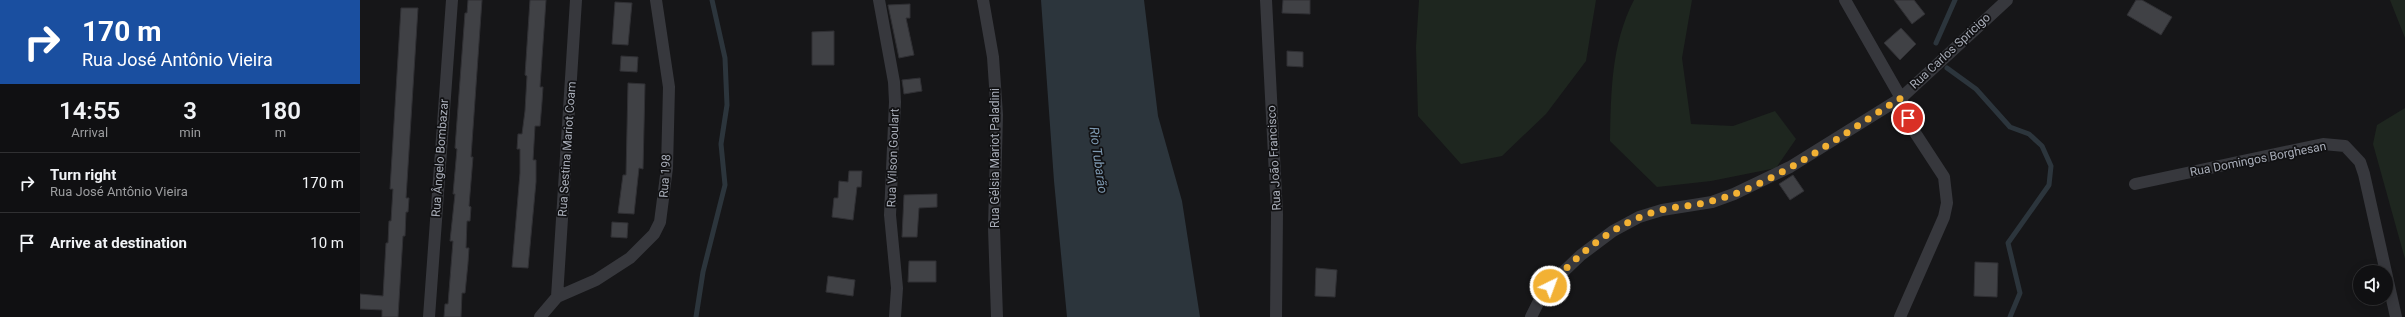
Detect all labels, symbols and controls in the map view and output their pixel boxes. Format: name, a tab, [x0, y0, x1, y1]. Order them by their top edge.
street label: Rua Carlos Spricigo	[1907, 10, 1993, 92]
text: 170 m	[82, 15, 161, 48]
icon: right	[16, 16, 68, 68]
text: Rua José Antônio Vieira	[82, 49, 273, 70]
street label: Rua Sestina Mariot Coam	[555, 81, 579, 217]
street label: Rua Gélsia Mariot Paladini	[988, 88, 1002, 228]
text: 14:55	[59, 97, 120, 125]
text: 3	[183, 97, 197, 125]
text: 180	[260, 97, 301, 125]
street label: Rua Ângelo Bombazar	[428, 98, 451, 218]
pin	[1891, 101, 1925, 135]
street label: Rua João Francisco	[1264, 105, 1284, 211]
icon: arrive	[1897, 107, 1919, 129]
street label: Rua Vilson Goulart	[884, 108, 902, 208]
text: Arrival	[71, 125, 108, 140]
text: min	[179, 125, 201, 140]
text: m	[275, 125, 286, 140]
water label: Rio Tubarão	[1086, 126, 1111, 194]
street label: Rua Domingos Borghesan	[2189, 139, 2327, 179]
street label: Rua 198	[656, 153, 674, 198]
text: Turn right	[50, 166, 116, 184]
icon: right	[16, 172, 38, 194]
text: 170 m	[302, 174, 344, 192]
text: Rua José Antônio Vieira	[50, 184, 188, 199]
icon: arrive	[16, 232, 38, 254]
text: Arrive at destination	[50, 234, 187, 252]
text: 10 m	[310, 234, 344, 252]
position arrow	[1529, 265, 1571, 307]
map controls	[2353, 265, 2393, 305]
button: sound	[2353, 265, 2393, 305]

